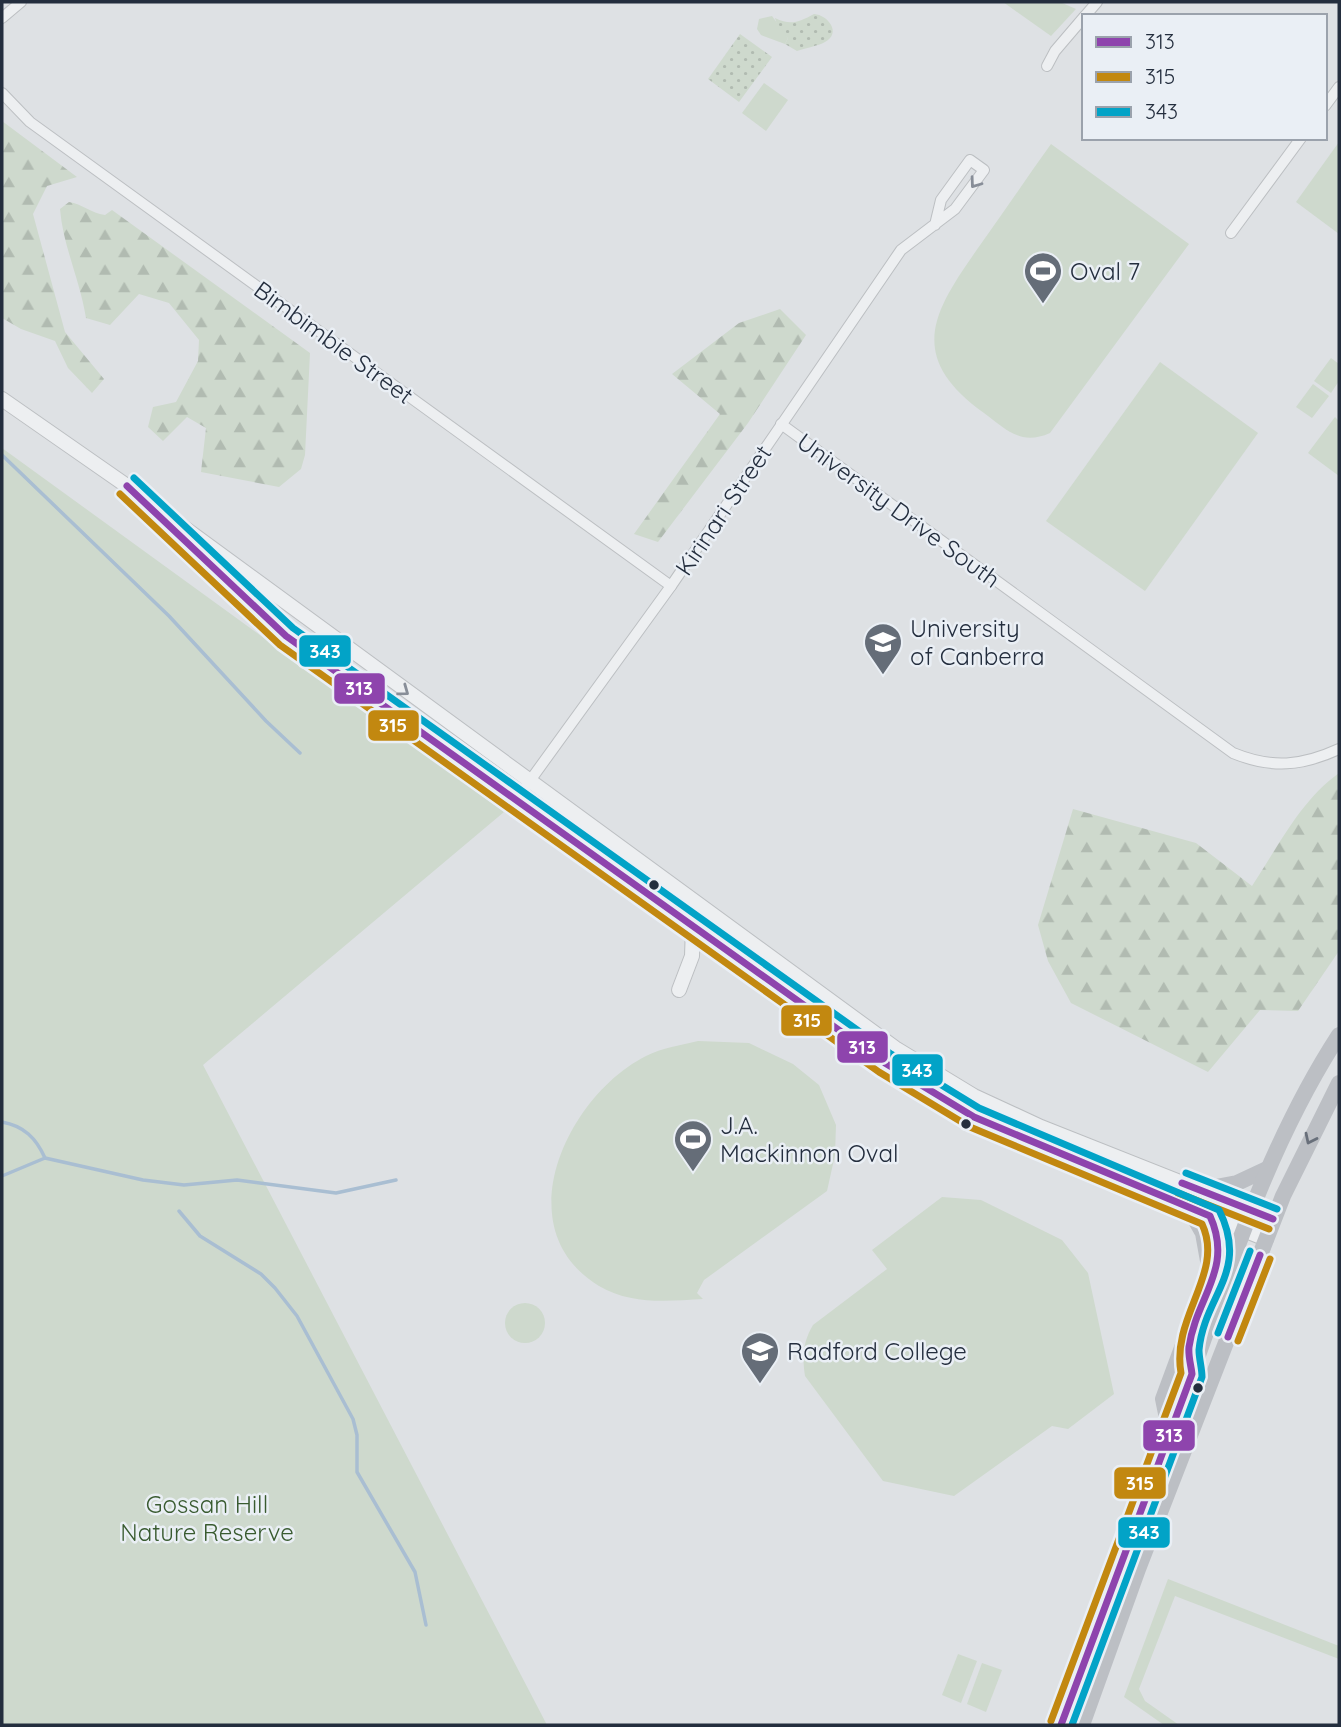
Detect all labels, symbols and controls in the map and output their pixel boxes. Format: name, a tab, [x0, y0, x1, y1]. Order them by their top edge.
legend	[1082, 14, 1327, 140]
text: 313	[1145, 28, 1175, 54]
text: 315	[1145, 63, 1175, 89]
text: 343	[1145, 98, 1178, 124]
one-way arrow	[970, 175, 983, 188]
sports icon: Oval 7	[1022, 250, 1064, 305]
place label: Oval 7	[1070, 256, 1140, 286]
street label: Bimbimbie Street	[248, 274, 420, 410]
street label: University Drive South	[792, 426, 1006, 594]
street label: Kirinari Street	[668, 439, 778, 581]
place label: University of Canberra	[910, 613, 1045, 671]
school or university icon: University of Canberra	[862, 621, 904, 676]
line badge: 343	[298, 634, 352, 668]
text: 343	[309, 639, 341, 663]
line badge: 313	[333, 672, 386, 705]
text: 313	[345, 676, 373, 700]
one-way arrow	[397, 683, 409, 695]
line badge: 315	[367, 709, 420, 742]
text: 315	[379, 713, 407, 737]
unlabelled marker	[647, 878, 661, 892]
line badge: 315	[780, 1004, 833, 1037]
text: 315	[793, 1008, 821, 1032]
line badge: 313	[836, 1030, 889, 1064]
text: 313	[848, 1035, 876, 1059]
line badge: 343	[891, 1053, 944, 1087]
text: 343	[901, 1058, 933, 1082]
place label: J.A. Mackinnon Oval	[720, 1110, 899, 1168]
unlabelled marker	[959, 1117, 973, 1131]
sports icon: J.A. Mackinnon Oval	[672, 1118, 714, 1173]
one-way arrow	[1304, 1132, 1318, 1144]
school or university icon: Radford College	[739, 1330, 781, 1385]
place label: Radford College	[787, 1336, 967, 1366]
unlabelled marker	[1191, 1381, 1205, 1395]
line badge: 313	[1142, 1419, 1196, 1452]
text: 313	[1155, 1423, 1183, 1447]
line badge: 315	[1113, 1466, 1167, 1500]
text: 315	[1126, 1471, 1154, 1495]
park label: Gossan Hill Nature Reserve	[120, 1489, 294, 1547]
line badge: 343	[1117, 1516, 1171, 1549]
text: 343	[1128, 1520, 1160, 1544]

